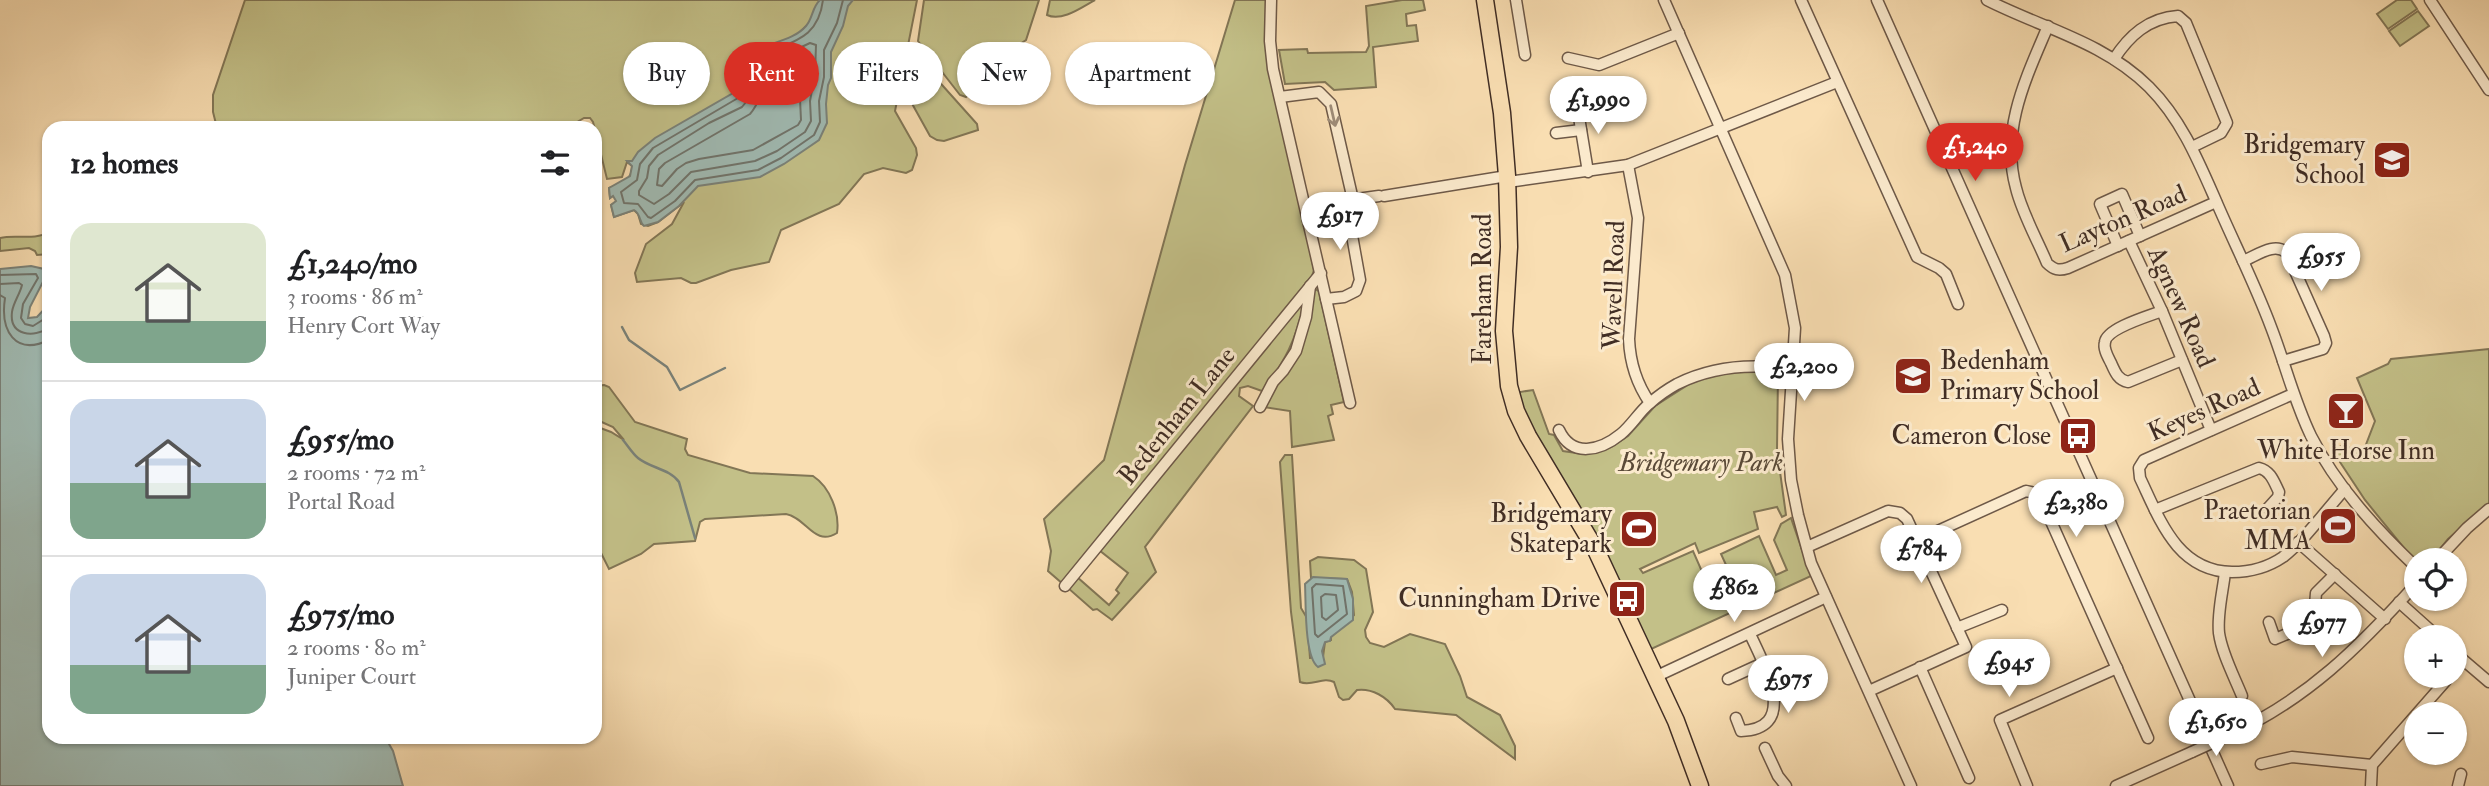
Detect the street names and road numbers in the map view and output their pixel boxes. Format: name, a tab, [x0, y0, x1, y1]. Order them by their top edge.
street label: Layton Road	[2055, 178, 2191, 260]
street label: Fareham Road	[1467, 213, 1499, 365]
street label: Wavell Road	[1596, 220, 1632, 351]
street label: Agnew Road	[2140, 240, 2222, 373]
street label: Bedenham Lane	[1111, 340, 1243, 492]
street label: Keyes Road	[2143, 371, 2265, 449]

